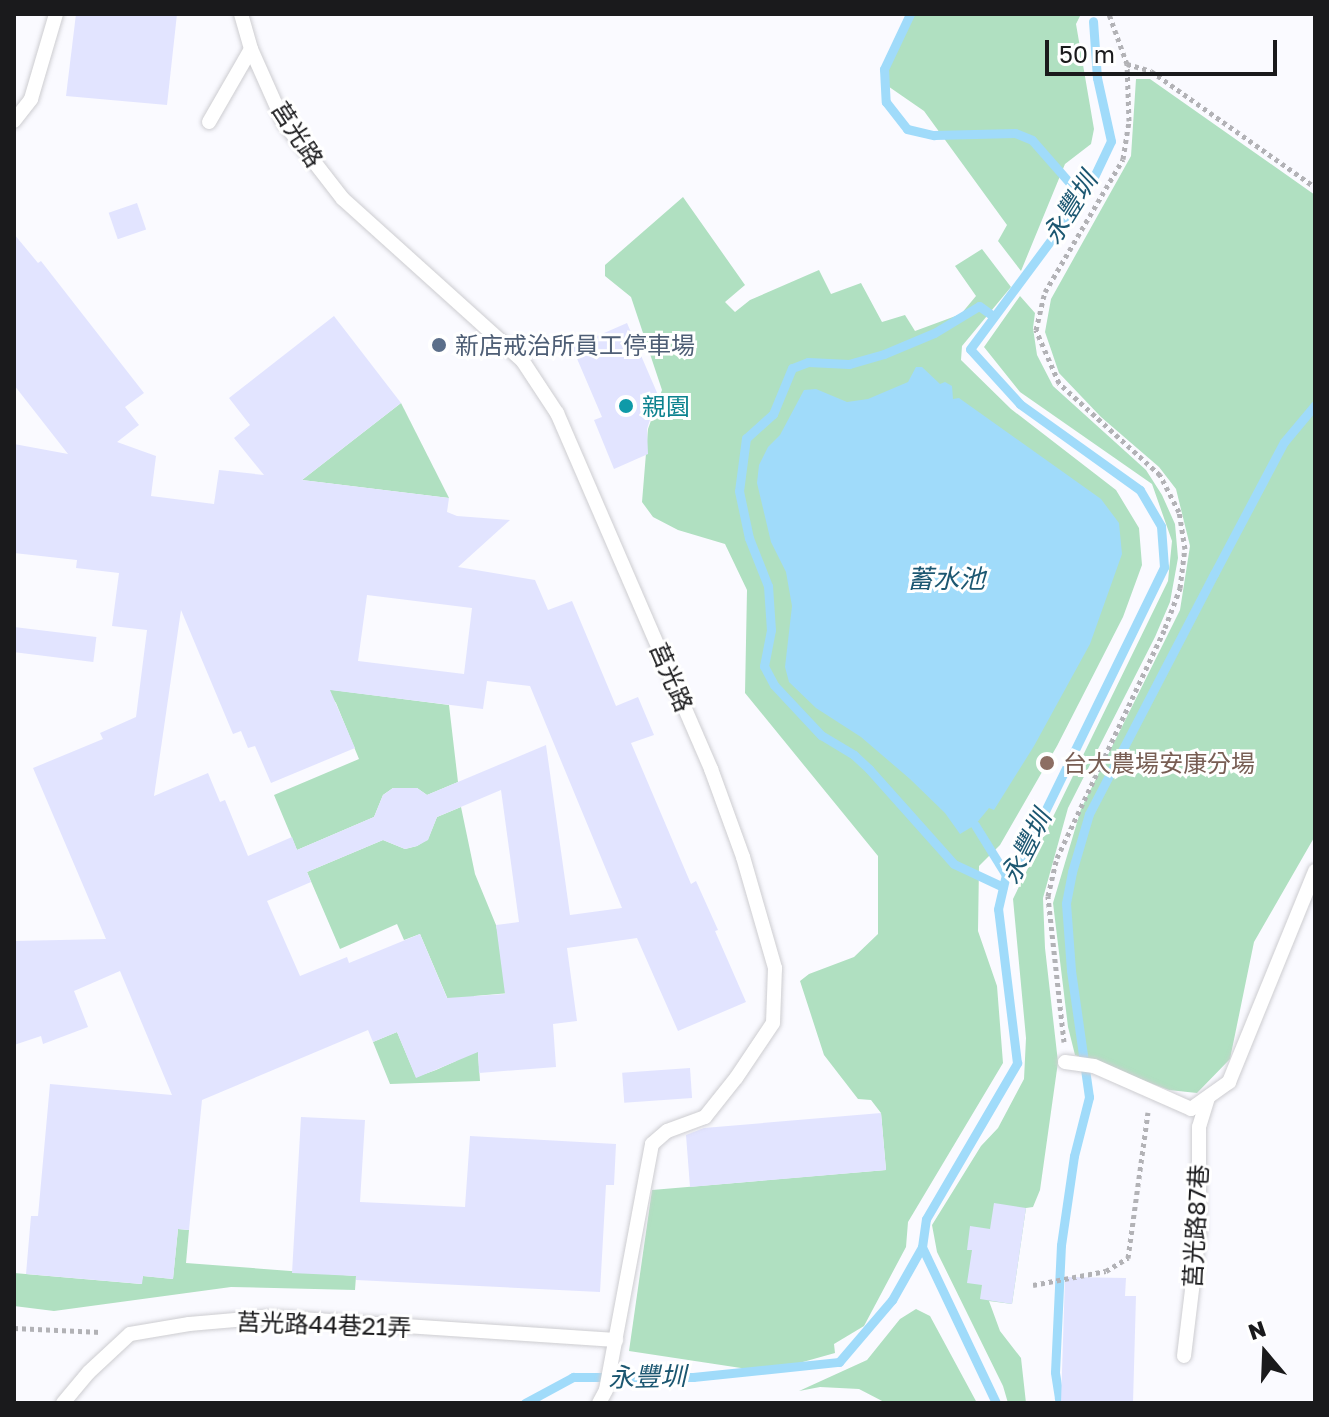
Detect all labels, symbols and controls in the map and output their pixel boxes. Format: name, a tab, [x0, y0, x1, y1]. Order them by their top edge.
scale bar	[1049, 24, 1281, 74]
text: 50 m	[1059, 39, 1115, 68]
street label: 莒光路	[266, 96, 330, 172]
water label: 永豐圳	[1036, 167, 1104, 249]
place label: 新店戒治所員工停車場	[455, 331, 695, 359]
marker: 新店戒治所員工停車場	[430, 336, 448, 354]
place label: 親園	[642, 392, 690, 420]
marker: 親園	[617, 397, 635, 415]
water label: 蓄水池	[907, 563, 985, 595]
street label: 莒光路	[645, 638, 699, 716]
place label: 台大農場安康分場	[1063, 749, 1255, 777]
marker: 台大農場安康分場	[1038, 754, 1056, 772]
water label: 永豐圳	[994, 805, 1058, 889]
street label: 莒光路87巷	[1177, 1164, 1213, 1288]
street label: 莒光路44巷21弄	[236, 1307, 412, 1341]
north arrow	[1225, 1313, 1305, 1393]
text: N	[1245, 1314, 1269, 1345]
water label: 永豐圳	[608, 1361, 686, 1393]

